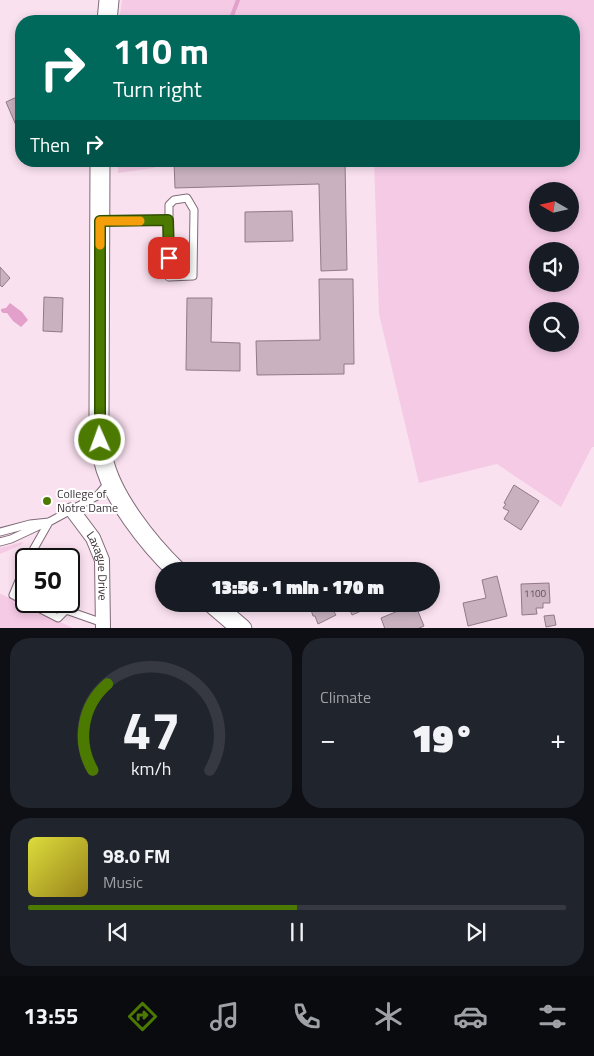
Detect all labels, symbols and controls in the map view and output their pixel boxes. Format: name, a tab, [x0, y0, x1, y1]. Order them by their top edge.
text: 110 m	[113, 24, 209, 78]
icon: right	[30, 35, 95, 100]
text: Turn right	[113, 72, 202, 106]
text: Then	[30, 130, 70, 159]
icon: right	[80, 130, 108, 158]
north arrow	[529, 182, 579, 232]
map controls	[529, 182, 579, 352]
pin	[148, 237, 190, 279]
button: sound	[529, 242, 579, 292]
icon: arrive	[155, 244, 183, 272]
button: search	[529, 302, 579, 352]
position arrow	[73, 413, 125, 465]
place label: College of Notre Dame	[57, 484, 118, 517]
marker: College of Notre Dame	[41, 495, 53, 507]
street label: Laxague Drive	[82, 527, 113, 601]
speed limit sign: 50	[15, 548, 80, 613]
text: 13:56 · 1 min · 170 m	[211, 572, 384, 601]
house number: 1100	[524, 586, 547, 601]
text: Climate	[320, 685, 371, 709]
text: 47	[122, 690, 180, 769]
text: 19°	[412, 709, 474, 767]
text: −	[320, 717, 336, 760]
text: +	[550, 717, 566, 760]
text: km/h	[131, 755, 171, 782]
text: 98.0 FM	[103, 841, 170, 870]
text: Music	[103, 870, 143, 894]
icon: previous	[104, 918, 132, 946]
icon: pause	[283, 918, 311, 946]
icon: next	[462, 918, 490, 946]
text: 13:55	[24, 999, 78, 1033]
icon: directions	[125, 999, 160, 1034]
icon: music	[207, 999, 242, 1034]
icon: phone	[289, 999, 324, 1034]
icon: climate	[371, 999, 406, 1034]
icon: car	[453, 999, 488, 1034]
icon: filters	[535, 999, 570, 1034]

